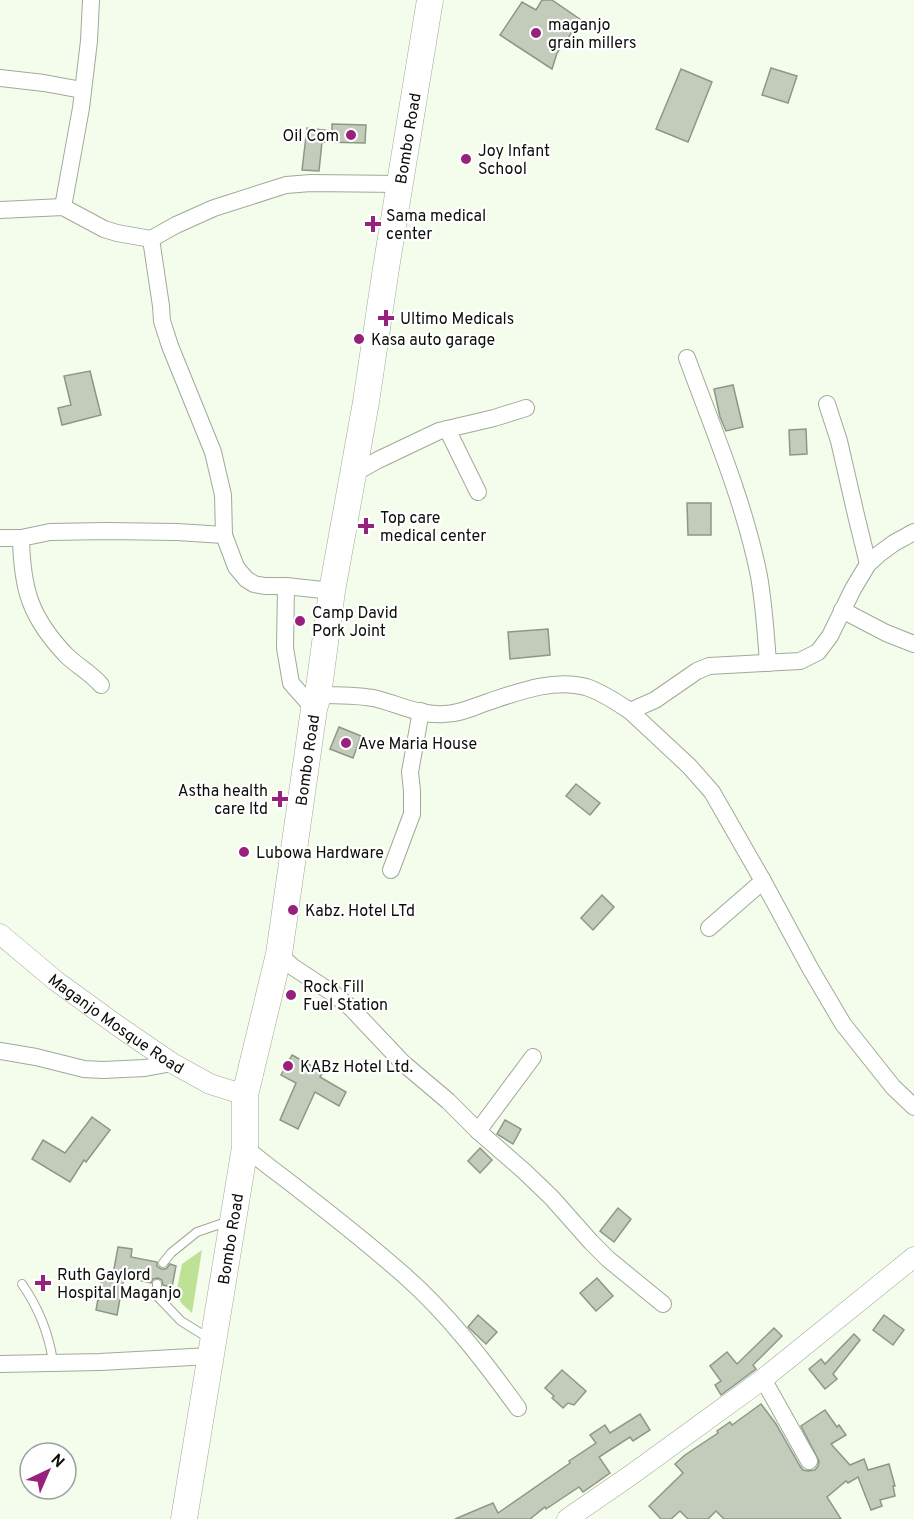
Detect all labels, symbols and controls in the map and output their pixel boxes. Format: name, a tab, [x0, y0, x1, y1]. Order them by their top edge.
place label: maganjo grain millers	[548, 16, 637, 54]
marker: maganjo grain millers	[529, 26, 543, 40]
street label: Bombo Road	[392, 92, 427, 186]
place label: Oil Com	[282, 127, 339, 147]
marker: Oil Com	[344, 128, 358, 142]
place label: Joy Infant School	[478, 142, 550, 180]
marker: Joy Infant School	[459, 152, 473, 166]
place label: Sama medical center	[386, 207, 486, 245]
marker: Sama medical center	[364, 215, 382, 233]
marker: Ultimo Medicals	[377, 309, 395, 327]
place label: Ultimo Medicals	[400, 310, 514, 330]
place label: Kasa auto garage	[371, 331, 495, 351]
marker: Kasa auto garage	[352, 332, 366, 346]
place label: Top care medical center	[380, 509, 487, 547]
marker: Top care medical center	[357, 517, 375, 535]
place label: Camp David Pork Joint	[312, 604, 398, 642]
marker: Camp David Pork Joint	[293, 614, 307, 628]
street label: Bombo Road	[292, 713, 325, 807]
place label: Ave Maria House	[358, 735, 477, 755]
marker: Ave Maria House	[339, 736, 353, 750]
place label: Astha health care ltd	[178, 782, 268, 820]
marker: Astha health care ltd	[273, 792, 287, 806]
place label: Lubowa Hardware	[256, 844, 384, 864]
marker: Lubowa Hardware	[237, 845, 251, 859]
place label: Kabz. Hotel LTd	[305, 902, 415, 922]
marker: Kabz. Hotel LTd	[286, 903, 300, 917]
street label: Maganjo Mosque Road	[43, 970, 187, 1080]
place label: Rock Fill Fuel Station	[303, 978, 388, 1016]
marker: Rock Fill Fuel Station	[284, 988, 298, 1002]
place label: KABz Hotel Ltd.	[300, 1058, 413, 1078]
marker: KABz Hotel Ltd.	[281, 1059, 295, 1073]
street label: Bombo Road	[215, 1192, 249, 1286]
place label: Ruth Gaylord Hospital Maganjo	[57, 1266, 181, 1304]
marker: Ruth Gaylord Hospital Maganjo	[34, 1274, 52, 1292]
north arrow	[18, 1441, 78, 1501]
text: N	[46, 1450, 68, 1473]

